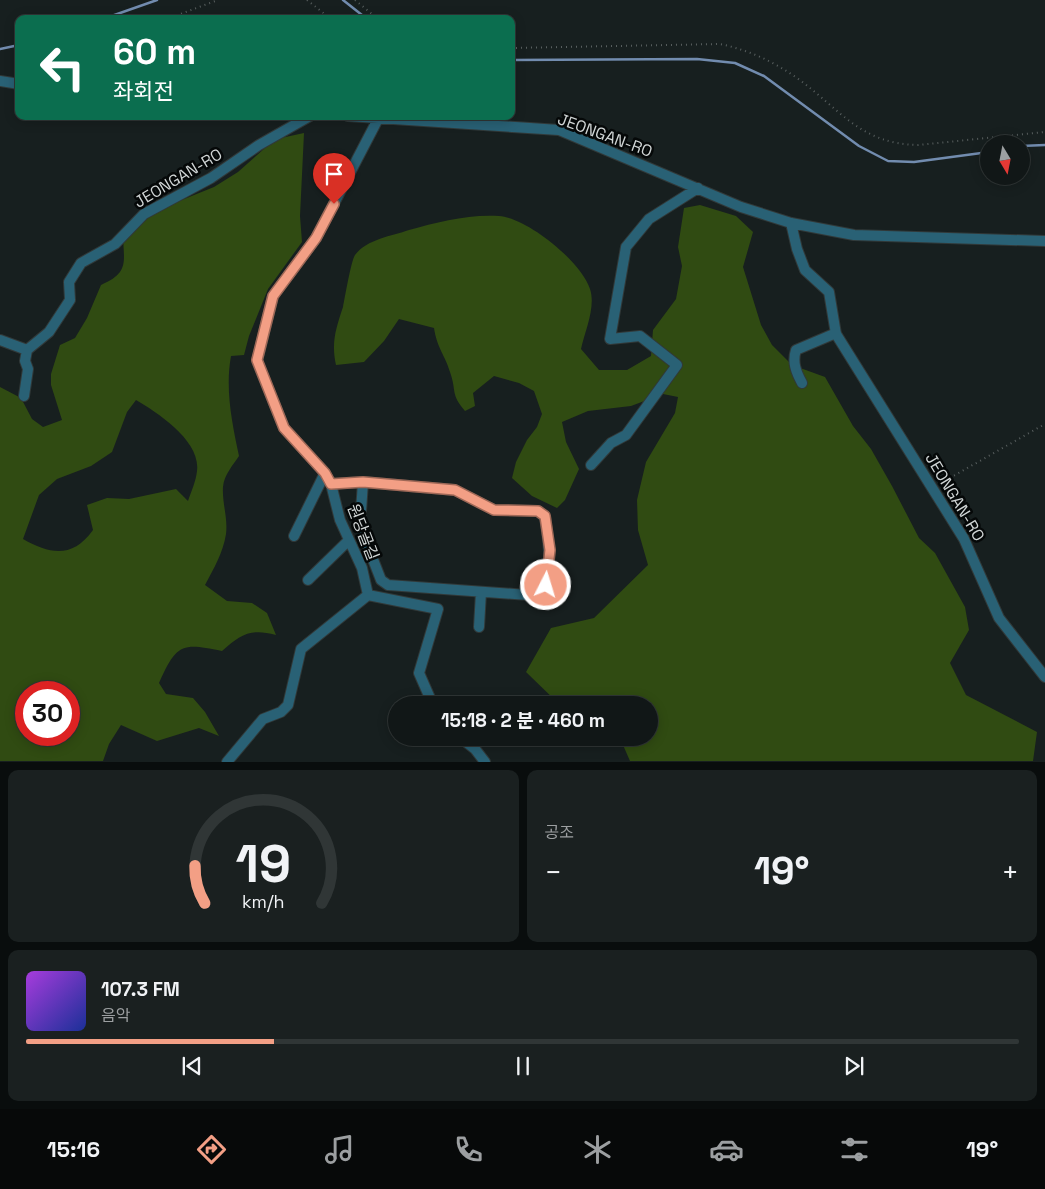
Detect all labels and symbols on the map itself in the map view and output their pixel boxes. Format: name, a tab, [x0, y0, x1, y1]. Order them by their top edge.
street label: JEONGAN-RO	[555, 108, 655, 162]
north arrow	[980, 135, 1030, 185]
street label: JEONGAN-RO	[130, 143, 226, 213]
pin	[313, 153, 355, 204]
street label: JEONGAN-RO	[920, 449, 990, 545]
street label: 원당골길	[343, 501, 383, 563]
position arrow	[519, 558, 571, 610]
speed limit sign: 30	[15, 681, 80, 746]

